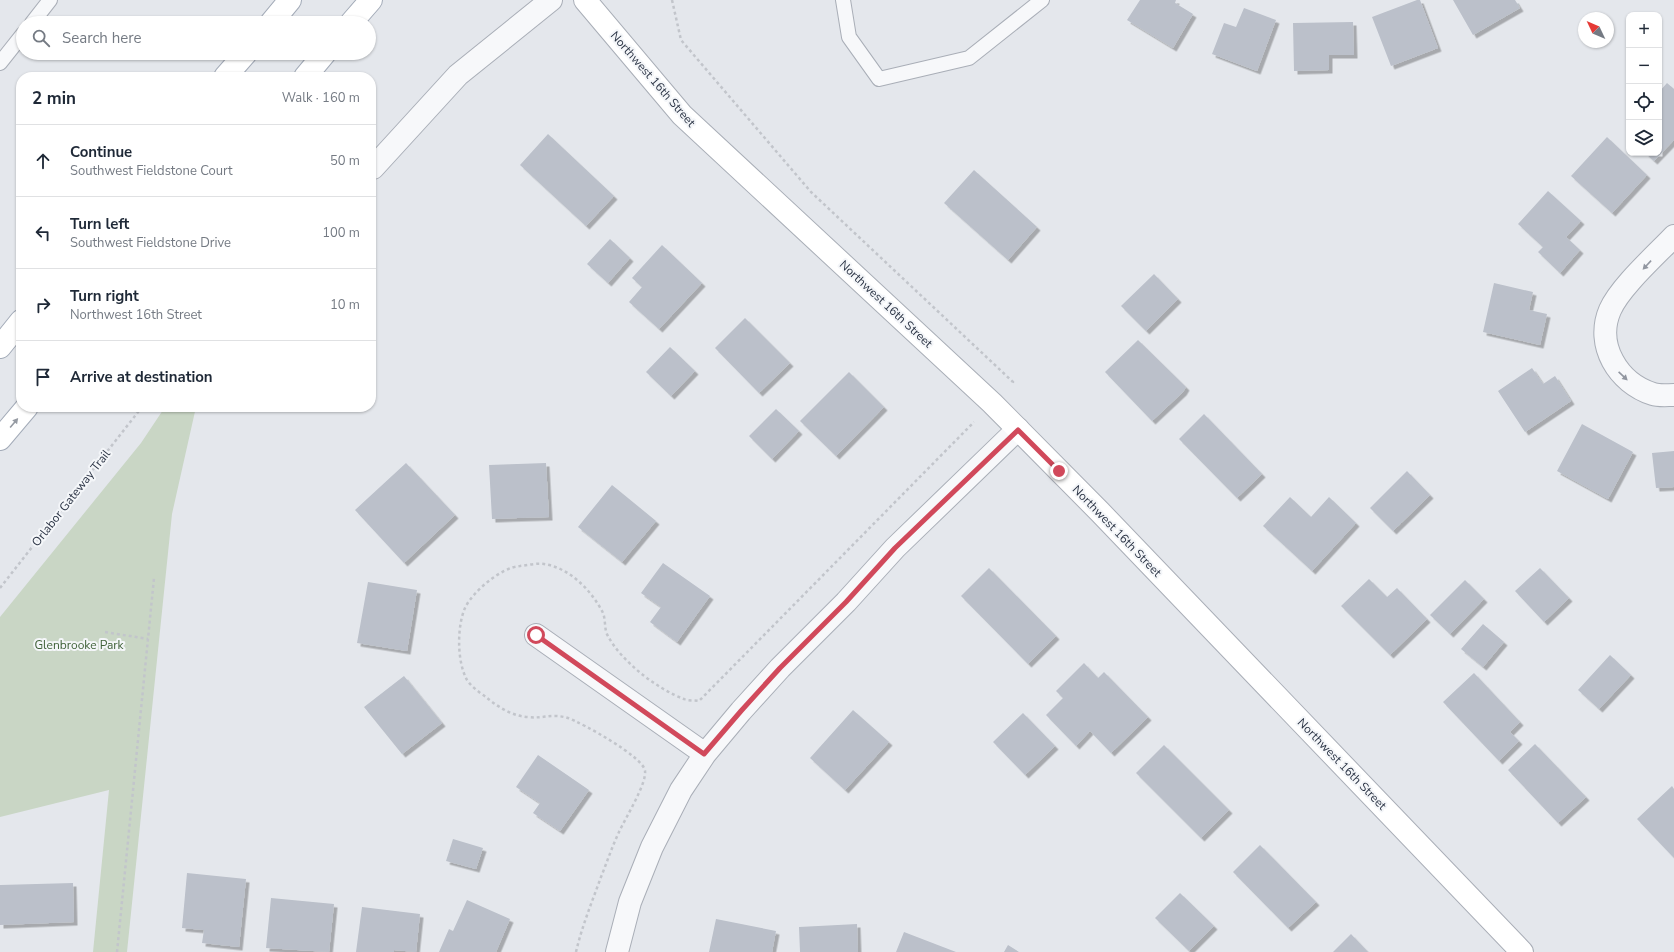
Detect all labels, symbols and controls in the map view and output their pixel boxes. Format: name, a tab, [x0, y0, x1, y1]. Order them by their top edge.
north arrow	[1578, 12, 1614, 48]
map controls	[1626, 12, 1662, 156]
button: +	[1626, 12, 1662, 48]
search box	[16, 16, 376, 60]
icon: search	[30, 27, 52, 49]
text: Search here	[62, 28, 142, 48]
street label: Northwest 16th Street	[607, 28, 699, 131]
button: −	[1626, 48, 1662, 84]
button: locate	[1626, 84, 1662, 120]
text: 2 min	[32, 87, 76, 110]
text: Walk · 160 m	[282, 89, 360, 107]
button: layers	[1626, 120, 1662, 156]
text: Continue	[70, 142, 132, 162]
icon: ahead	[32, 150, 54, 172]
text: 50 m	[330, 152, 360, 170]
text: Southwest Fieldstone Court	[70, 162, 233, 180]
text: Turn left	[70, 214, 129, 234]
icon: left	[32, 222, 54, 244]
text: 100 m	[322, 224, 360, 242]
text: Southwest Fieldstone Drive	[70, 234, 231, 252]
street label: Northwest 16th Street	[836, 257, 937, 352]
one-way arrow	[1643, 260, 1652, 269]
text: Turn right	[70, 286, 139, 306]
icon: right	[32, 294, 54, 316]
text: 10 m	[330, 296, 360, 314]
text: Northwest 16th Street	[70, 306, 202, 324]
icon: arrive	[32, 366, 54, 388]
text: Arrive at destination	[70, 367, 213, 387]
one-way arrow	[1618, 371, 1628, 381]
one-way arrow	[9, 418, 18, 429]
street label: Orlabor Gateway Trail	[28, 446, 114, 550]
route end	[1050, 462, 1068, 480]
street label: Northwest 16th Street	[1069, 482, 1166, 581]
route start	[527, 626, 545, 644]
park label: Glenbrooke Park	[34, 637, 125, 653]
street label: Northwest 16th Street	[1294, 715, 1391, 814]

